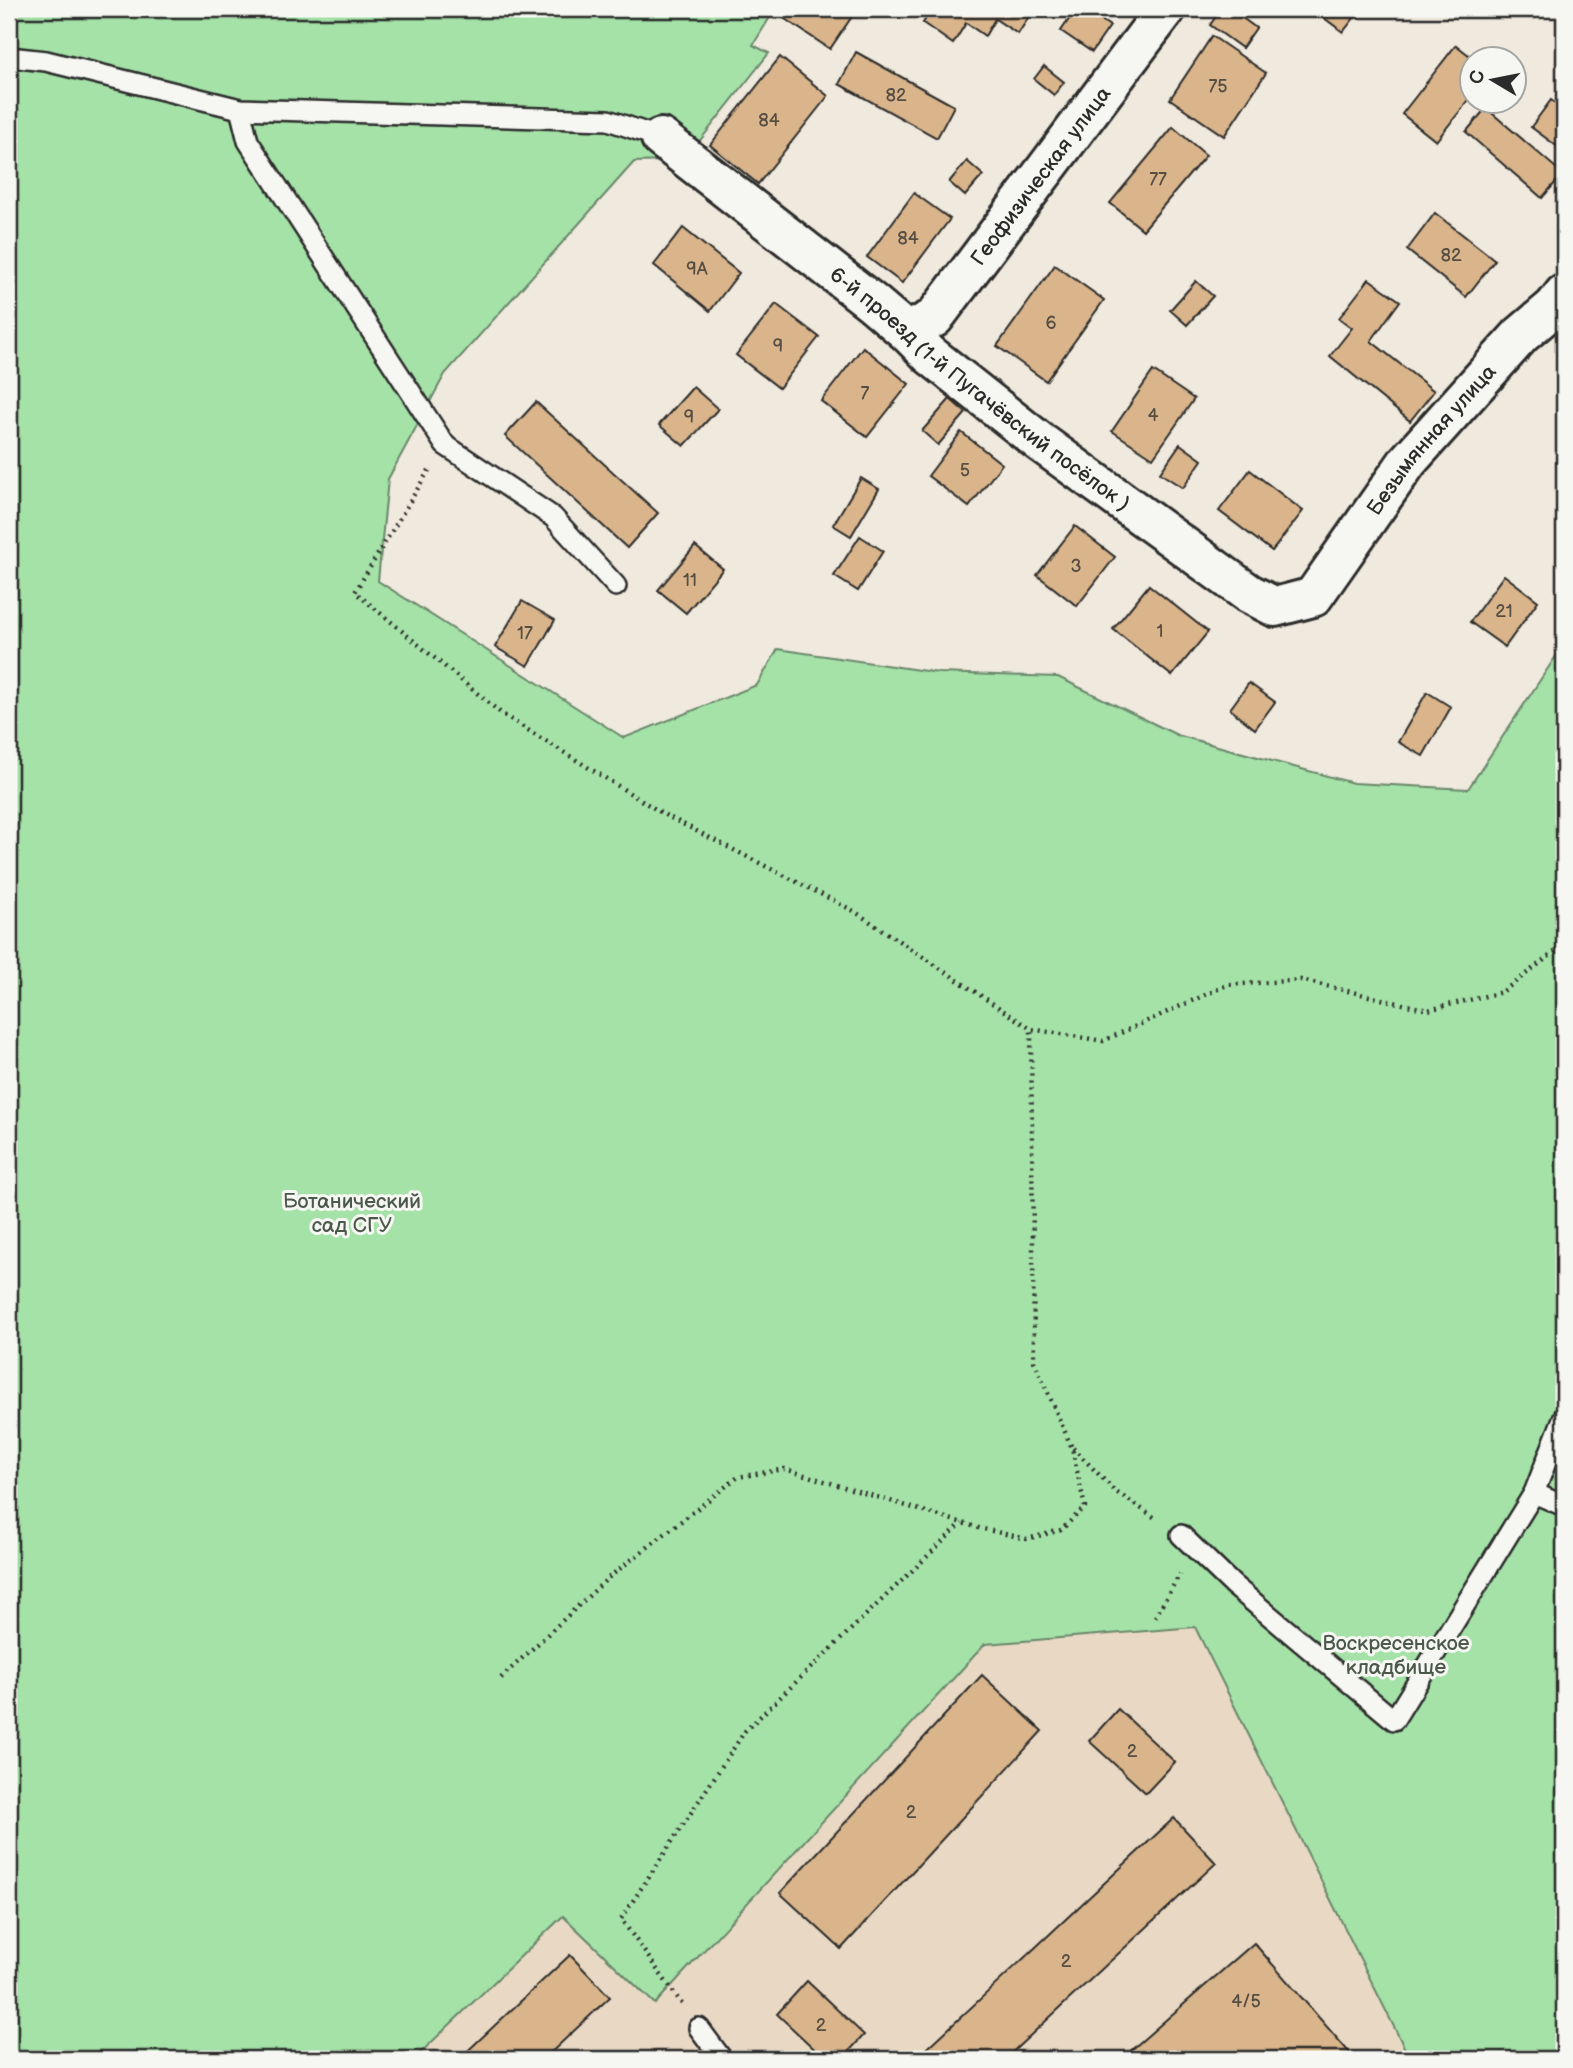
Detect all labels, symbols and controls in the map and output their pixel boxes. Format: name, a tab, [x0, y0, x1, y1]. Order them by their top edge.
north arrow	[1458, 46, 1528, 116]
text: С	[1465, 69, 1490, 86]
house number: 75	[1208, 76, 1228, 97]
street label: Геофизическая улица	[965, 81, 1116, 270]
house number: 82	[885, 85, 907, 106]
house number: 84	[758, 110, 780, 131]
house number: 77	[1149, 169, 1167, 190]
house number: 84	[897, 228, 919, 249]
house number: 82	[1440, 245, 1462, 266]
house number: 9А	[686, 259, 708, 280]
street label: 6-й проезд (1-й Пугачёвский посёлок )	[825, 262, 1135, 516]
house number: 6	[1046, 313, 1057, 334]
house number: 9	[773, 336, 783, 357]
street label: Безымянная улица	[1362, 359, 1502, 520]
house number: 7	[861, 383, 870, 404]
house number: 4	[1148, 405, 1159, 426]
house number: 9	[684, 407, 694, 428]
house number: 5	[960, 460, 970, 481]
house number: 3	[1070, 556, 1082, 577]
house number: 11	[683, 570, 697, 591]
house number: 21	[1495, 601, 1513, 622]
house number: 1	[1157, 621, 1163, 642]
house number: 17	[517, 623, 533, 644]
park label: Ботанический сад СГУ	[283, 1189, 421, 1238]
park label: Воскресенское кладбище	[1323, 1631, 1470, 1680]
house number: 2	[1127, 1741, 1138, 1762]
house number: 2	[906, 1802, 917, 1823]
house number: 2	[1061, 1951, 1072, 1972]
house number: 4/5	[1231, 1991, 1261, 2012]
house number: 2	[816, 2015, 827, 2036]

